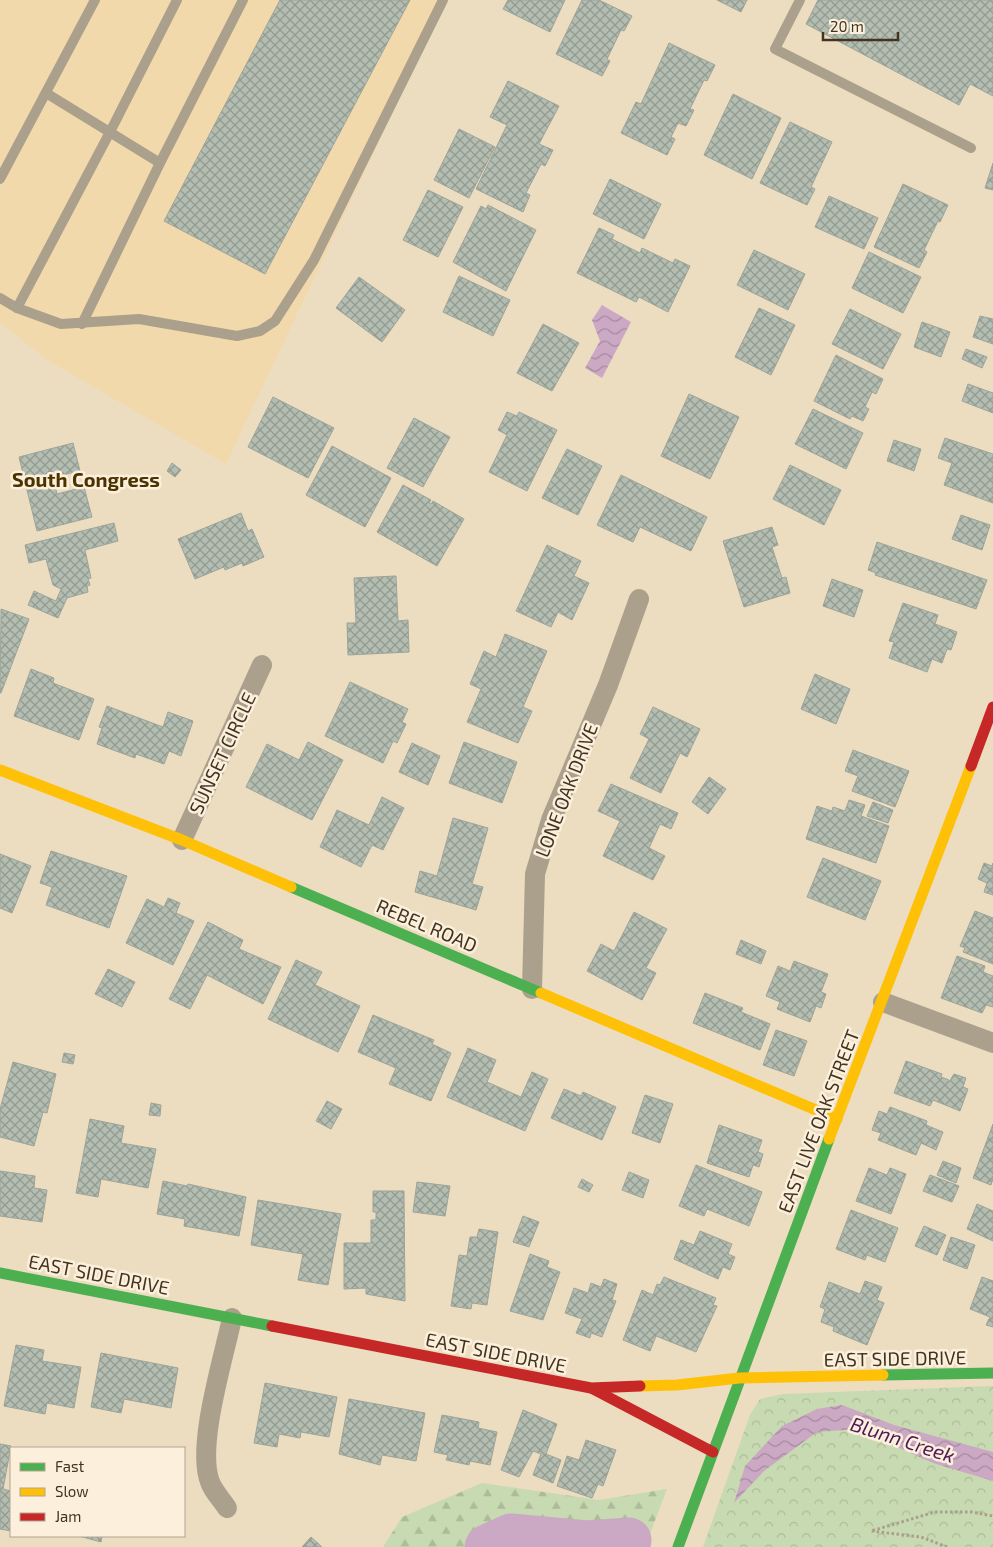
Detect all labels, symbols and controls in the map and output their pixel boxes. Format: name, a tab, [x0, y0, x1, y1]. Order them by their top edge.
scale bar	[823, 10, 898, 42]
text: 20 m	[830, 17, 864, 35]
district label: South Congress	[12, 467, 160, 491]
street label: SUNSET CIRCLE	[184, 688, 260, 818]
street label: LONE OAK DRIVE	[530, 720, 602, 860]
street label: REBEL ROAD	[373, 893, 481, 957]
street label: EAST LIVE OAK STREET	[772, 1026, 864, 1216]
street label: EAST SIDE DRIVE	[27, 1249, 171, 1299]
street label: EAST SIDE DRIVE	[424, 1327, 568, 1377]
street label: EAST SIDE DRIVE	[823, 1345, 967, 1371]
water label: Blunn Creek	[848, 1411, 958, 1467]
legend	[10, 1447, 185, 1537]
text: Fast	[55, 1457, 85, 1475]
text: Slow	[55, 1482, 89, 1500]
text: Jam	[55, 1507, 81, 1525]

